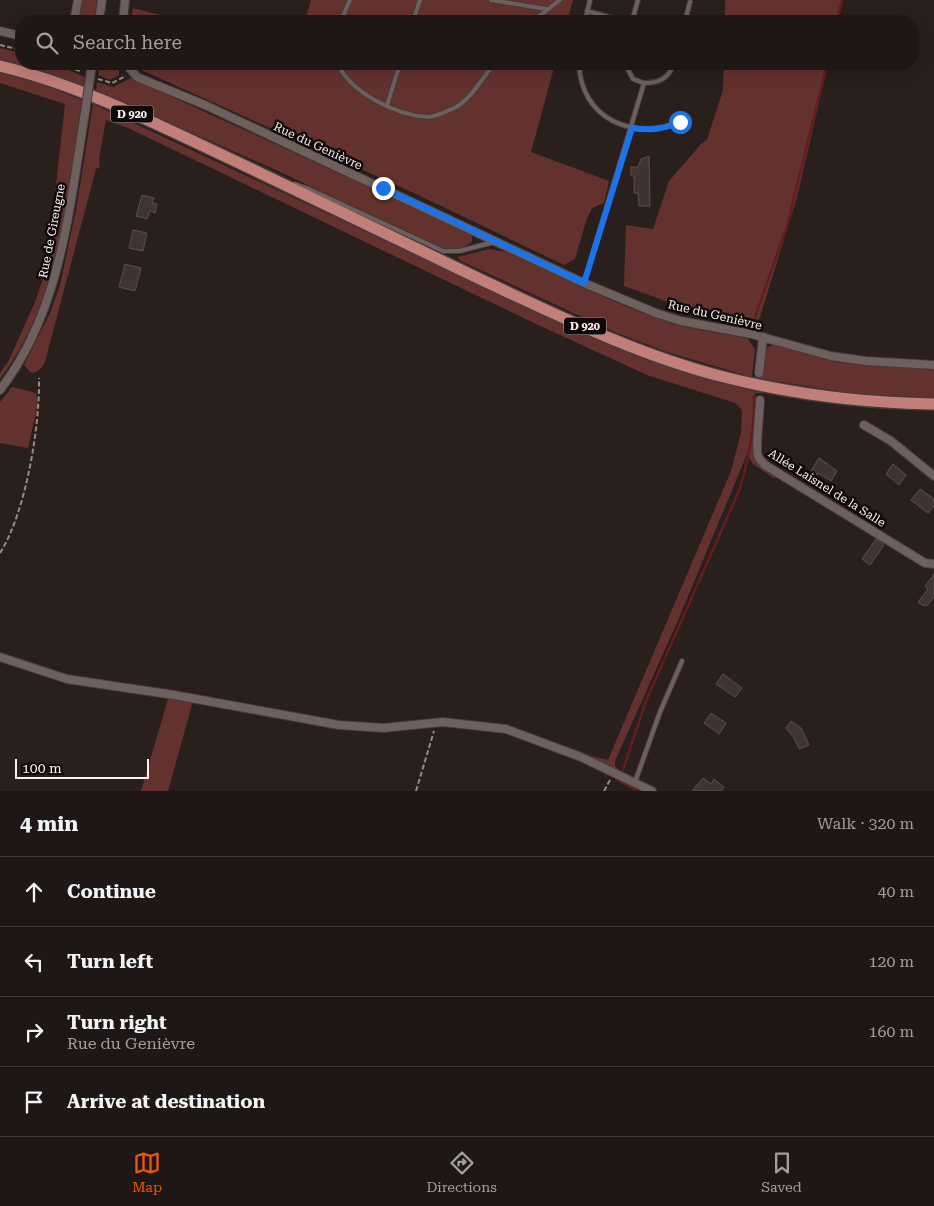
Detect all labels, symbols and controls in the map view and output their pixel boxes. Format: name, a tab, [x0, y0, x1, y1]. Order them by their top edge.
search box	[15, 15, 919, 70]
icon: search	[33, 29, 61, 57]
text: Search here	[73, 31, 182, 54]
road number: D 920	[111, 106, 153, 122]
route start	[669, 111, 692, 134]
street label: Rue du Genièvre	[272, 119, 365, 173]
route end	[372, 177, 395, 200]
street label: Rue de Gireugne	[36, 182, 68, 279]
street label: Rue du Genièvre	[667, 297, 764, 333]
road number: D 920	[564, 318, 606, 334]
street label: Allée Laisnel de la Salle	[766, 446, 888, 530]
scale bar	[15, 756, 149, 779]
text: 100 m	[22, 760, 62, 776]
text: 4 min	[20, 812, 78, 836]
text: Walk · 320 m	[817, 814, 914, 833]
icon: ahead	[20, 878, 48, 906]
text: Continue	[67, 880, 156, 903]
text: 40 m	[877, 882, 914, 901]
icon: left	[20, 948, 48, 976]
text: Turn left	[67, 950, 153, 973]
text: 120 m	[868, 952, 914, 971]
text: Turn right	[67, 1011, 167, 1034]
icon: right	[20, 1018, 48, 1046]
text: 160 m	[868, 1022, 914, 1041]
text: Rue du Genièvre	[67, 1034, 195, 1053]
icon: arrive	[20, 1088, 48, 1116]
text: Arrive at destination	[67, 1090, 265, 1113]
tab: Map	[132, 1149, 162, 1195]
tab: Directions	[426, 1149, 497, 1195]
tab: Saved	[761, 1149, 802, 1195]

